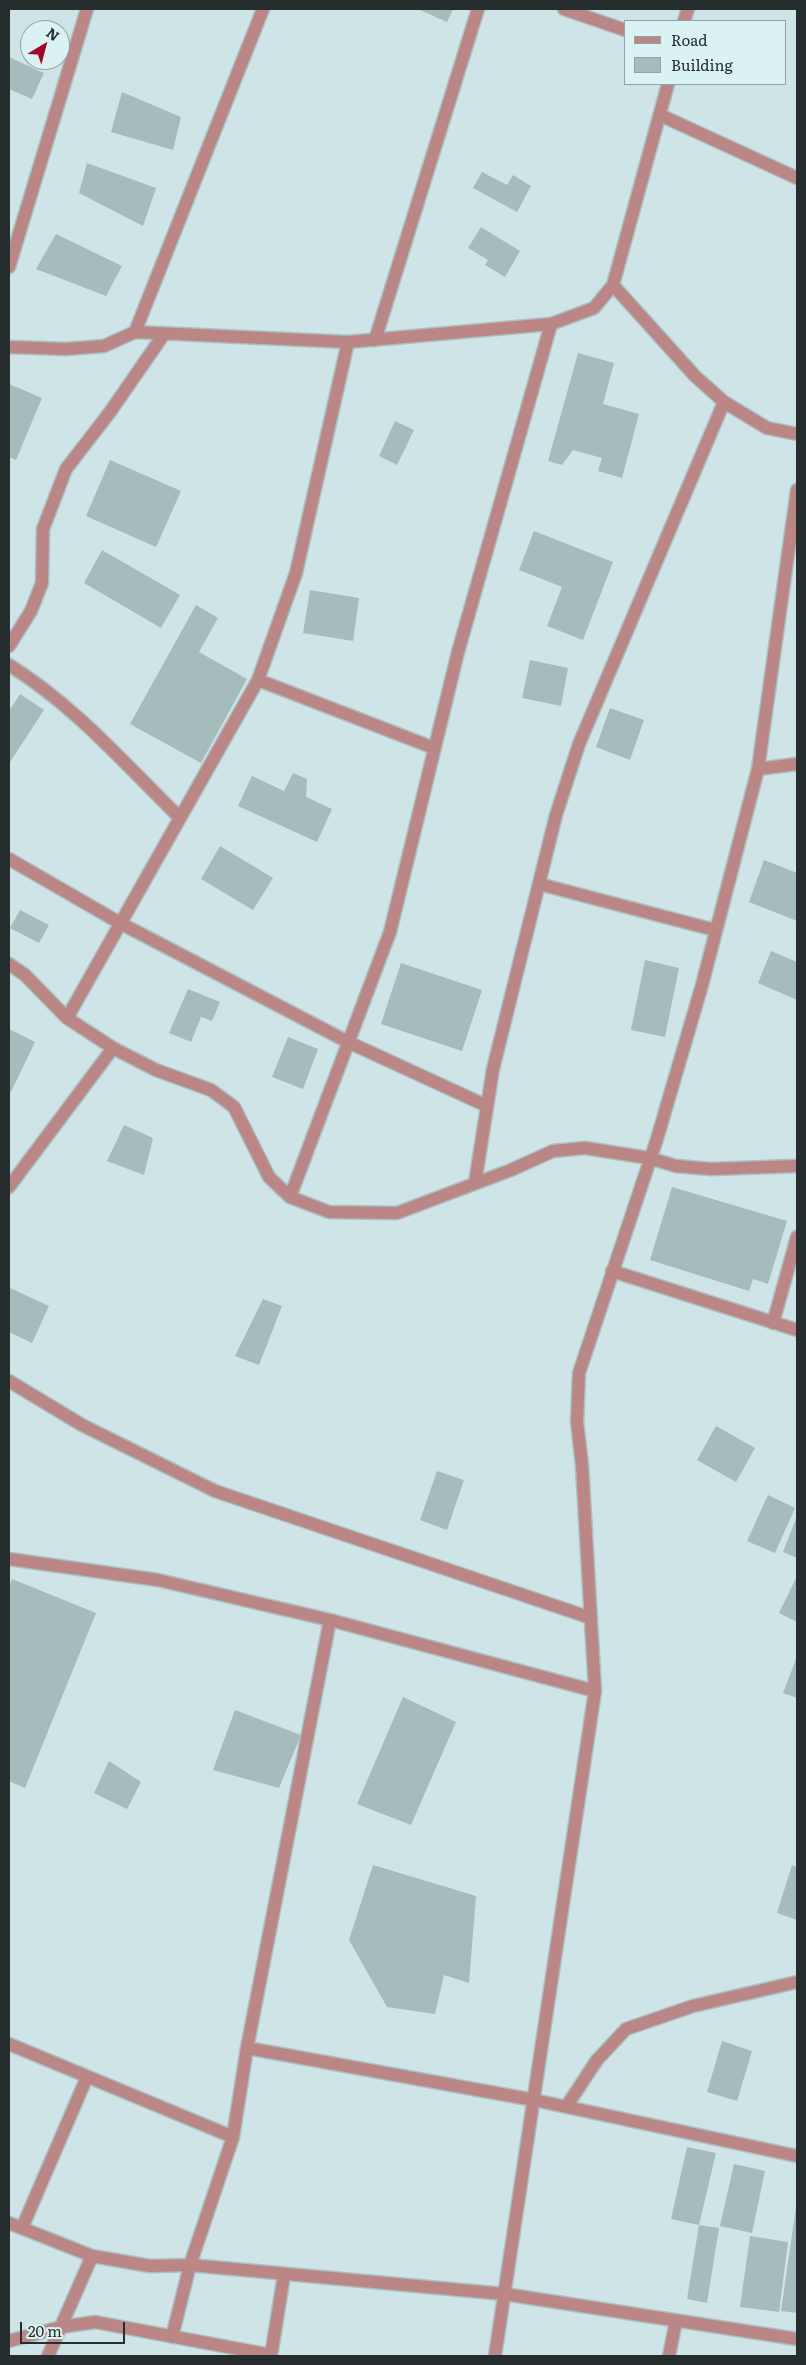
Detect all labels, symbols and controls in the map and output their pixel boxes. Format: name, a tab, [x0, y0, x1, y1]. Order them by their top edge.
north arrow	[20, 20, 70, 70]
legend	[624, 20, 786, 85]
text: N	[43, 22, 64, 45]
text: Road	[671, 28, 707, 51]
text: Building	[671, 53, 733, 76]
scale bar	[22, 2312, 128, 2344]
text: 20 m	[28, 2319, 62, 2342]

